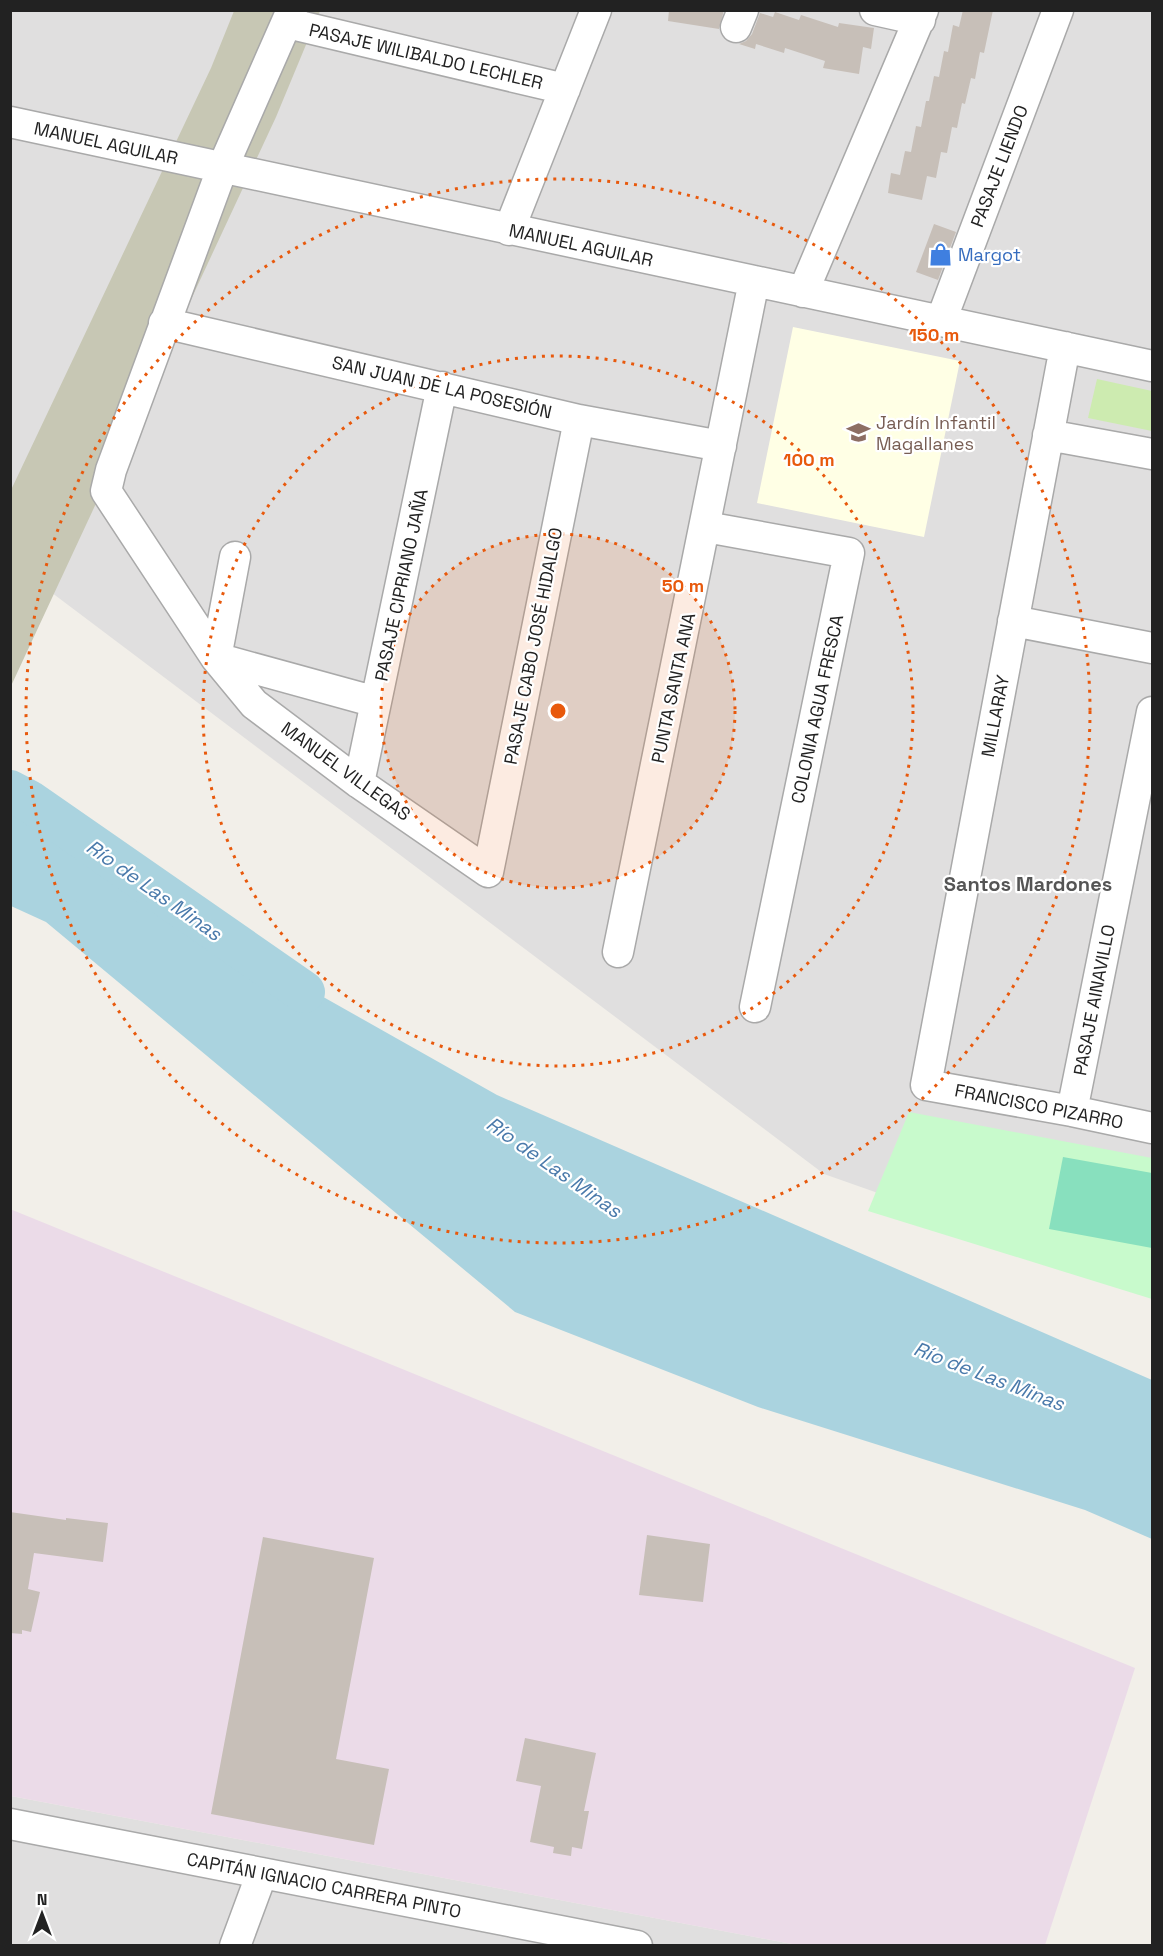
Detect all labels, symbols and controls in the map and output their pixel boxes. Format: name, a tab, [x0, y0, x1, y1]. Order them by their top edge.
street label: PASAJE WILIBALDO LECHLER	[307, 18, 545, 94]
street label: PASAJE LIENDO	[965, 102, 1033, 230]
street label: MANUEL AGUILAR	[32, 117, 180, 169]
street label: MANUEL AGUILAR	[507, 219, 655, 271]
shop icon: Margot	[927, 241, 953, 267]
place label: Margot	[958, 243, 1021, 266]
text: 150 m	[909, 323, 959, 346]
street label: SAN JUAN DE LA POSESIÓN	[330, 350, 554, 424]
place label: Jardín Infantil Magallanes	[876, 411, 996, 455]
school or university icon: Jardín Infantil Magallanes	[845, 419, 871, 445]
text: 100 m	[783, 448, 835, 471]
street label: PASAJE CIPRIANO JAÑA	[369, 487, 433, 683]
street label: PASAJE CABO JOSÉ HIDALGO	[499, 525, 567, 767]
text: 50 m	[662, 574, 704, 597]
street label: PUNTA SANTA ANA	[646, 611, 700, 765]
street label: COLONIA AGUA FRESCA	[786, 612, 848, 806]
street label: MILLARAY	[976, 673, 1014, 759]
centre of rings	[548, 701, 568, 721]
street label: MANUEL VILLEGAS	[277, 716, 415, 826]
water label: Río de Las Minas	[81, 834, 228, 947]
district label: Santos Mardones	[944, 871, 1112, 897]
street label: PASAJE AINAVILLO	[1068, 922, 1120, 1078]
street label: FRANCISCO PIZARRO	[953, 1078, 1125, 1134]
water label: Río de Las Minas	[481, 1111, 628, 1224]
water label: Río de Las Minas	[910, 1335, 1069, 1417]
street label: CAPITÁN IGNACIO CARRERA PINTO	[185, 1847, 463, 1923]
north arrow	[12, 1884, 72, 1944]
text: N	[37, 1889, 47, 1910]

